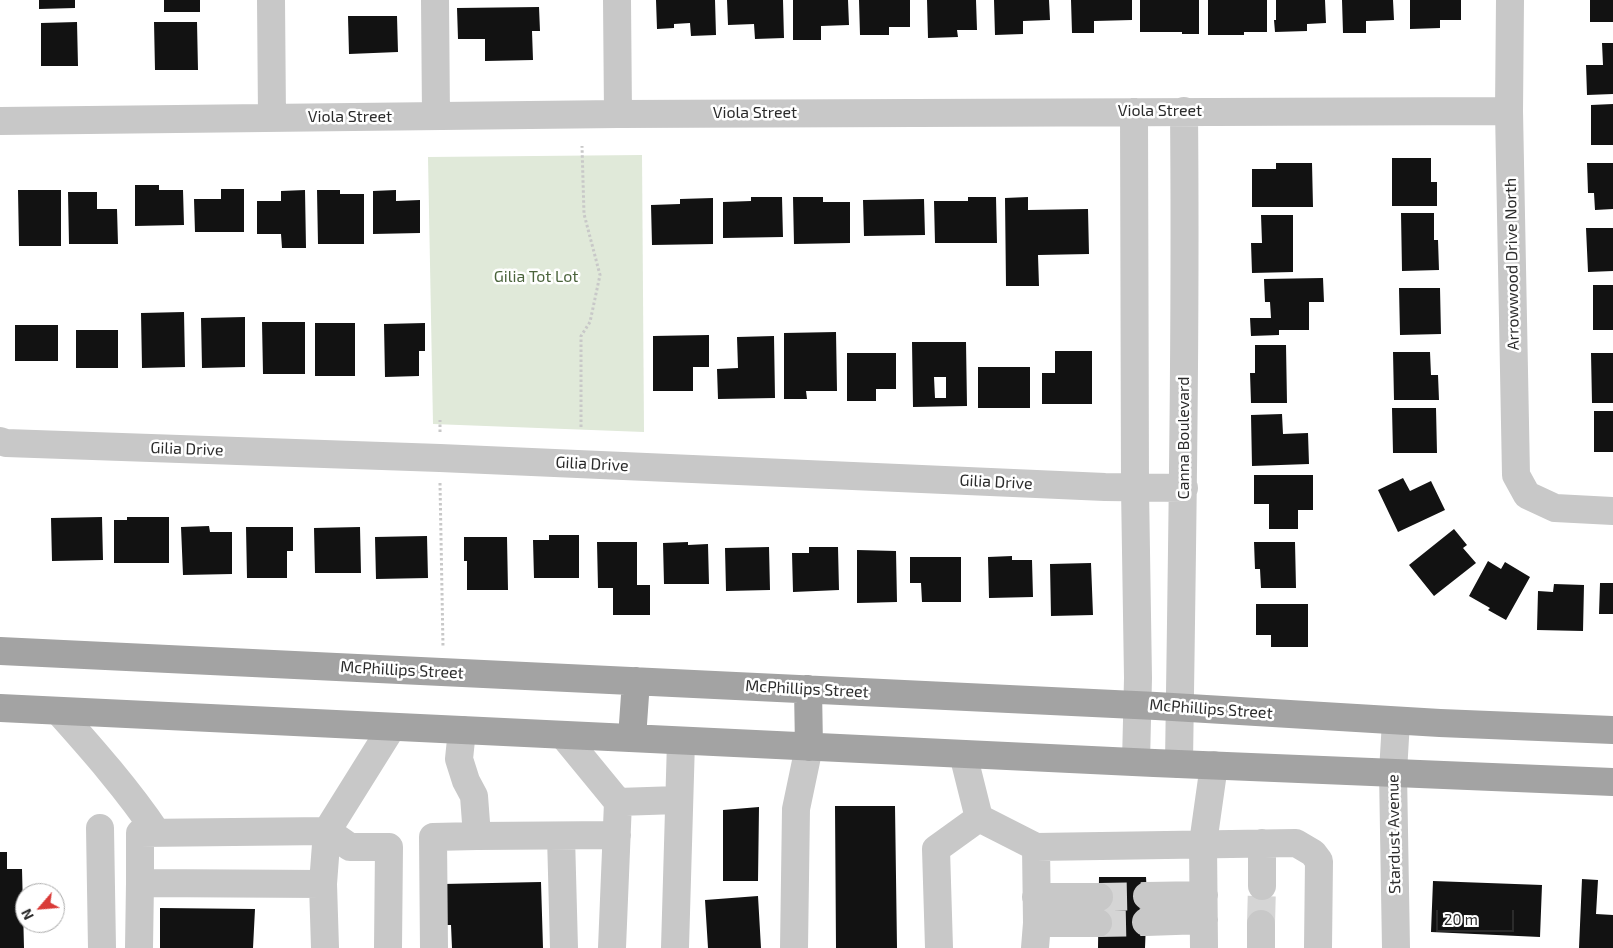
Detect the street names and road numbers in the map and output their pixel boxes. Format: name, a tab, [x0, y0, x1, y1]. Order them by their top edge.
street label: Viola Street	[1118, 101, 1202, 121]
street label: Viola Street	[713, 103, 797, 123]
street label: Viola Street	[308, 107, 392, 127]
street label: Arrowwood Drive North	[1501, 178, 1523, 350]
street label: Canna Boulevard	[1174, 377, 1194, 499]
street label: Gilia Drive	[150, 438, 224, 460]
street label: Gilia Drive	[555, 453, 629, 475]
street label: Gilia Drive	[959, 471, 1033, 493]
street label: McPhillips Street	[340, 657, 464, 683]
street label: McPhillips Street	[745, 676, 869, 702]
street label: McPhillips Street	[1149, 695, 1273, 723]
street label: Stardust Avenue	[1383, 774, 1405, 894]

